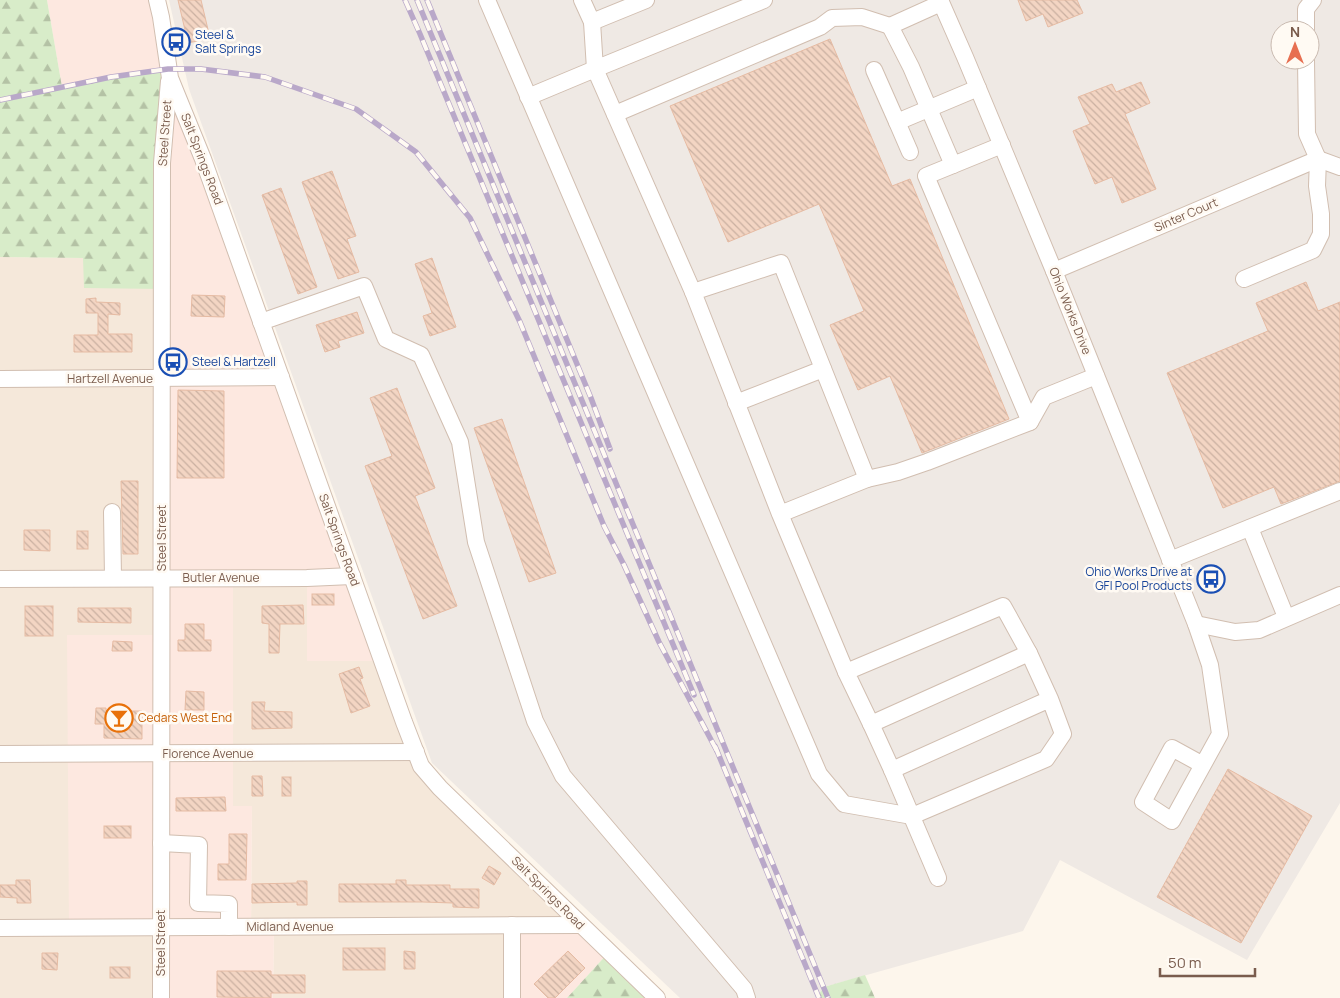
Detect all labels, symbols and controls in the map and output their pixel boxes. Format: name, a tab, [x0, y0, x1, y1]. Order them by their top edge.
north arrow	[1270, 20, 1320, 70]
text: N	[1290, 22, 1300, 41]
place label: Steel & Salt Springs	[195, 26, 261, 57]
bus stop icon: Steel & Salt Springs	[161, 27, 191, 57]
street label: Steel Street	[154, 99, 175, 167]
street label: Salt Springs Road	[177, 110, 228, 207]
street label: Sinter Court	[1151, 193, 1220, 236]
street label: Ohio Works Drive	[1045, 265, 1096, 357]
bus stop icon: Steel & Hartzell	[158, 347, 188, 377]
place label: Steel & Hartzell	[192, 353, 276, 370]
street label: Hartzell Avenue	[67, 370, 153, 387]
street label: Salt Springs Road	[315, 491, 364, 588]
street label: Steel Street	[153, 505, 170, 571]
place label: Ohio Works Drive at GFI Pool Products	[1085, 563, 1192, 594]
bus stop icon: Ohio Works Drive at GFI Pool Products	[1196, 564, 1226, 594]
street label: Butler Avenue	[183, 569, 259, 586]
bar icon: Cedars West End	[104, 703, 134, 733]
place label: Cedars West End	[138, 709, 232, 726]
street label: Florence Avenue	[162, 745, 254, 762]
street label: Salt Springs Road	[508, 852, 589, 933]
street label: Steel Street	[152, 910, 169, 976]
street label: Midland Avenue	[246, 918, 334, 935]
scale bar	[1160, 946, 1255, 978]
text: 50 m	[1168, 952, 1202, 973]

